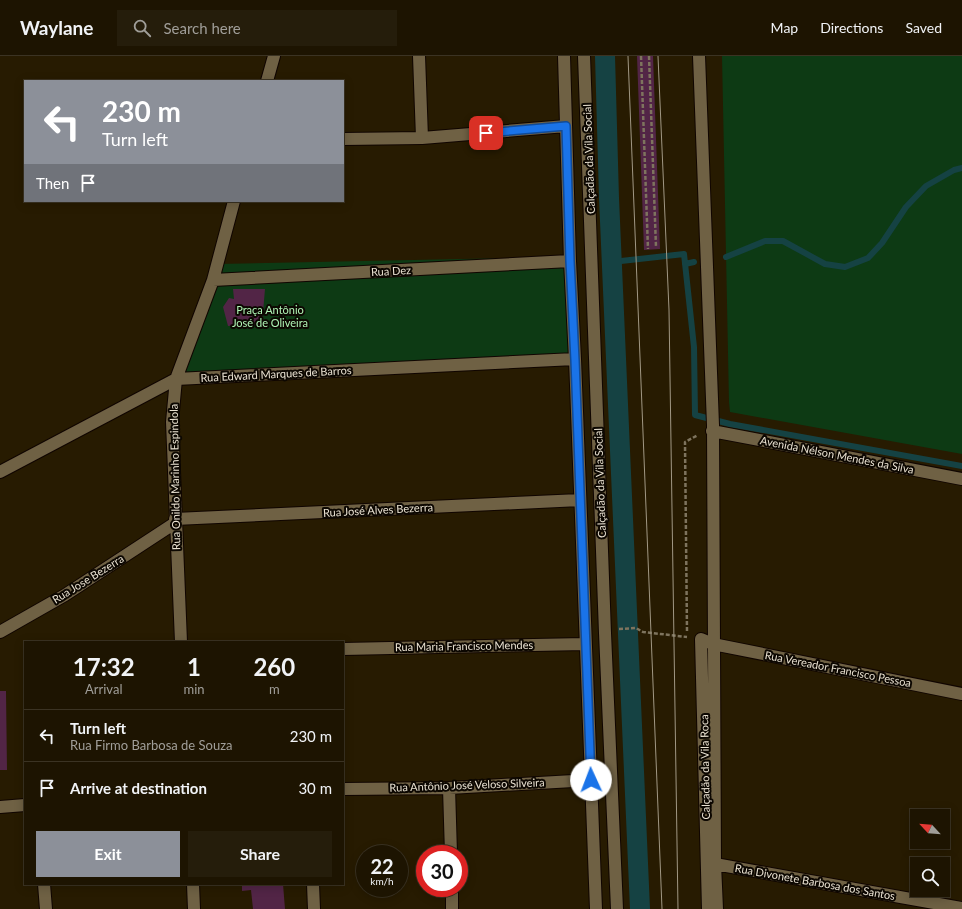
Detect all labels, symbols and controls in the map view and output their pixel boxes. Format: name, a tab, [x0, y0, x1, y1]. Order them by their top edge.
search box	[117, 10, 397, 46]
text: Waylane	[20, 16, 93, 39]
icon: search	[131, 17, 153, 39]
text: Search here	[163, 19, 241, 37]
text: Map	[771, 19, 798, 36]
text: Directions	[820, 19, 883, 36]
text: Saved	[905, 19, 942, 36]
text: 230 m	[102, 94, 181, 128]
icon: left	[36, 96, 88, 148]
street label: Calçadão da Vila Social	[580, 104, 597, 214]
pin	[469, 116, 503, 150]
icon: arrive	[475, 122, 497, 144]
text: Turn left	[102, 128, 168, 150]
icon: arrive	[77, 172, 99, 194]
text: Then	[36, 174, 69, 192]
street label: Rua Dez	[371, 263, 411, 278]
park label: Praça Antônio José de Oliveira	[232, 303, 308, 329]
street label: Rua Edward Marques de Barros	[200, 363, 352, 384]
street label: Rua Onildo Marinho Espindola	[167, 404, 182, 550]
street label: Calçadão da Vila Social	[591, 428, 608, 538]
street label: Avenida Nélson Mendes da Silva	[759, 433, 915, 476]
street label: Rua José Alves Bezerra	[323, 500, 433, 519]
street label: Rua Jose Bezerra	[50, 551, 126, 606]
street label: Rua Maria Francisco Mendes	[395, 638, 534, 653]
street label: Rua Vereador Francisco Pessoa	[764, 648, 912, 689]
text: 17:32	[73, 652, 135, 681]
text: 1	[187, 652, 201, 681]
text: 260	[253, 652, 295, 681]
text: Arrival	[85, 681, 122, 697]
text: min	[184, 681, 205, 697]
text: m	[269, 681, 280, 697]
street label: Calçadão da Vila Roca	[697, 714, 712, 820]
text: Turn left	[70, 719, 126, 737]
icon: left	[36, 725, 58, 747]
text: 230 m	[290, 727, 332, 745]
text: Rua Firmo Barbosa de Souza	[70, 737, 233, 753]
position arrow	[570, 759, 612, 801]
street label: Rua Antônio José Veloso Silveira	[389, 775, 545, 794]
icon: arrive	[36, 777, 58, 799]
text: Arrive at destination	[70, 779, 207, 797]
text: 30 m	[298, 779, 332, 797]
north arrow	[910, 809, 950, 849]
map controls	[910, 809, 950, 897]
button: Exit	[36, 831, 180, 877]
button: Share	[188, 831, 332, 877]
speed limit sign: 30	[416, 845, 468, 897]
text: 22	[370, 854, 394, 878]
button: search	[910, 857, 950, 897]
street label: Rua Divonete Barbosa dos Santos	[734, 861, 896, 902]
text: km/h	[370, 875, 394, 887]

